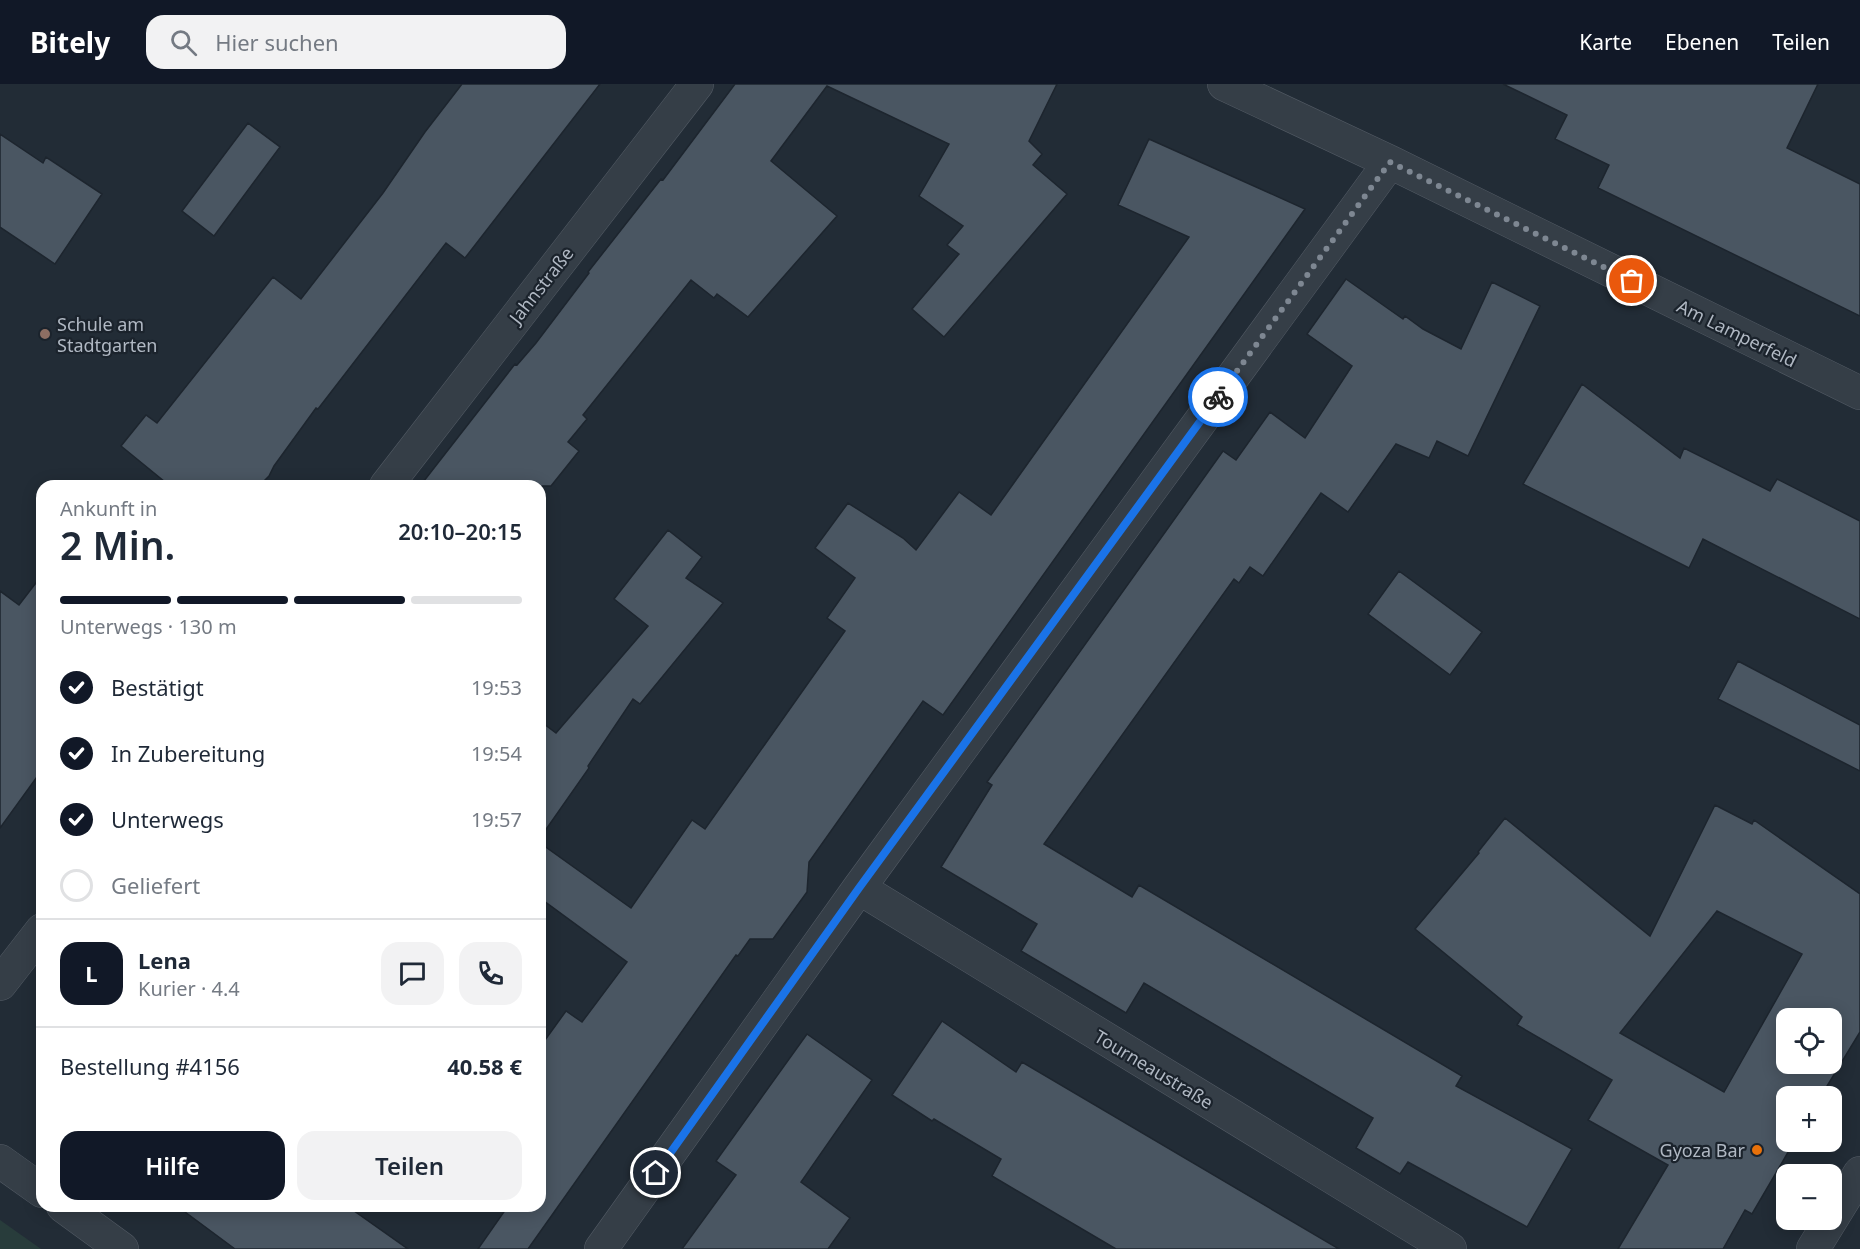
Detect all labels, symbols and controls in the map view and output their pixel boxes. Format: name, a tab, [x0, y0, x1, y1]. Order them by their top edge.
search box	[146, 15, 566, 69]
text: Bitely	[30, 23, 110, 61]
icon: search	[167, 26, 200, 59]
text: Hier suchen	[215, 27, 339, 57]
text: Karte	[1579, 28, 1632, 56]
text: Ebenen	[1665, 28, 1739, 56]
text: Teilen	[1772, 28, 1830, 56]
street label: Jahnstraße	[502, 242, 578, 330]
pin	[1606, 255, 1657, 306]
icon: bag	[1615, 264, 1648, 297]
street label: Am Lamperfeld	[1673, 294, 1801, 372]
place label: Schule am Stadtgarten	[57, 312, 157, 357]
marker: Schule am Stadtgarten	[38, 327, 52, 341]
courier	[1188, 367, 1248, 427]
icon: bike	[1202, 381, 1235, 414]
text: Ankunft in	[60, 495, 157, 522]
text: 20:10–20:15	[398, 516, 522, 546]
text: 2 Min.	[60, 518, 175, 571]
text: Unterwegs · 130 m	[60, 613, 237, 640]
icon: check	[60, 671, 93, 704]
text: Bestätigt	[111, 672, 204, 702]
text: 19:53	[471, 674, 522, 701]
icon: check	[60, 737, 93, 770]
text: In Zubereitung	[111, 738, 265, 768]
text: 19:54	[471, 740, 522, 767]
icon: check	[60, 803, 93, 836]
text: Unterwegs	[111, 804, 224, 834]
text: 19:57	[471, 806, 522, 833]
text: Geliefert	[111, 870, 200, 900]
button: chat	[381, 942, 444, 1005]
button: phone	[459, 942, 522, 1005]
text: Lena	[138, 945, 191, 975]
text: L	[85, 958, 98, 988]
text: Kurier · 4.4	[138, 975, 240, 1002]
map controls	[1776, 1008, 1842, 1230]
button: locate	[1776, 1008, 1842, 1074]
street label: Tourneaustraße	[1090, 1024, 1218, 1114]
text: Bestellung #4156	[60, 1051, 240, 1081]
text: 40.58 €	[447, 1051, 522, 1081]
button: +	[1776, 1086, 1842, 1152]
button: Hilfe	[60, 1131, 285, 1200]
button: Teilen	[297, 1131, 522, 1200]
place label: Gyoza Bar	[1660, 1138, 1746, 1162]
marker: Gyoza Bar	[1750, 1143, 1764, 1157]
pin	[630, 1147, 681, 1198]
icon: home	[639, 1156, 672, 1189]
button: −	[1776, 1164, 1842, 1230]

